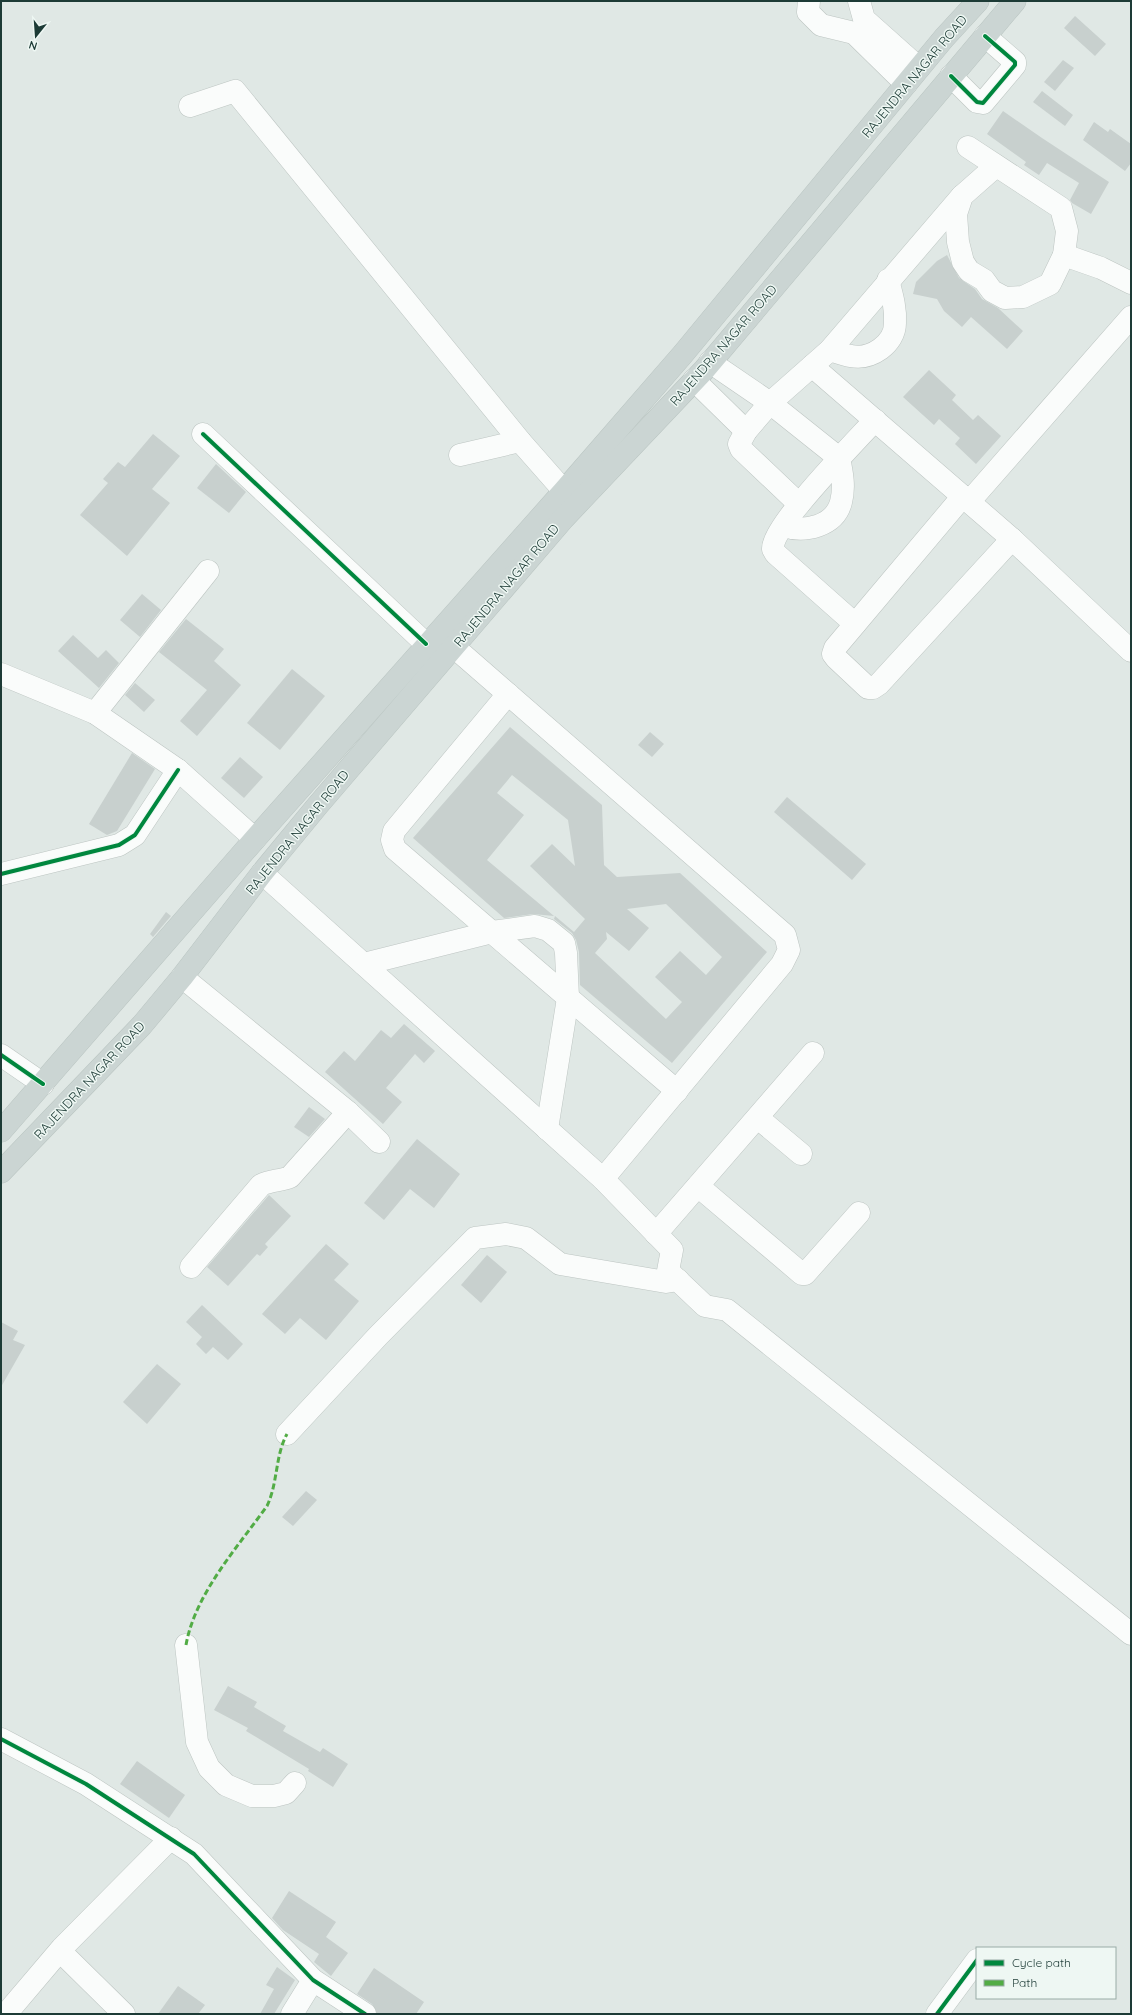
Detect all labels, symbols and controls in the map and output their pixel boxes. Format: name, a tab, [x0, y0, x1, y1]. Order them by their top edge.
street label: RAJENDRA NAGAR ROAD	[858, 11, 970, 141]
north arrow	[16, 16, 56, 56]
text: N	[27, 38, 39, 53]
street label: RAJENDRA NAGAR ROAD	[666, 281, 780, 409]
street label: RAJENDRA NAGAR ROAD	[450, 520, 562, 650]
street label: RAJENDRA NAGAR ROAD	[242, 767, 352, 897]
street label: RAJENDRA NAGAR ROAD	[30, 1018, 148, 1142]
legend	[976, 1947, 1116, 1999]
text: Cycle path	[1012, 1955, 1071, 1970]
text: Path	[1012, 1975, 1037, 1990]

